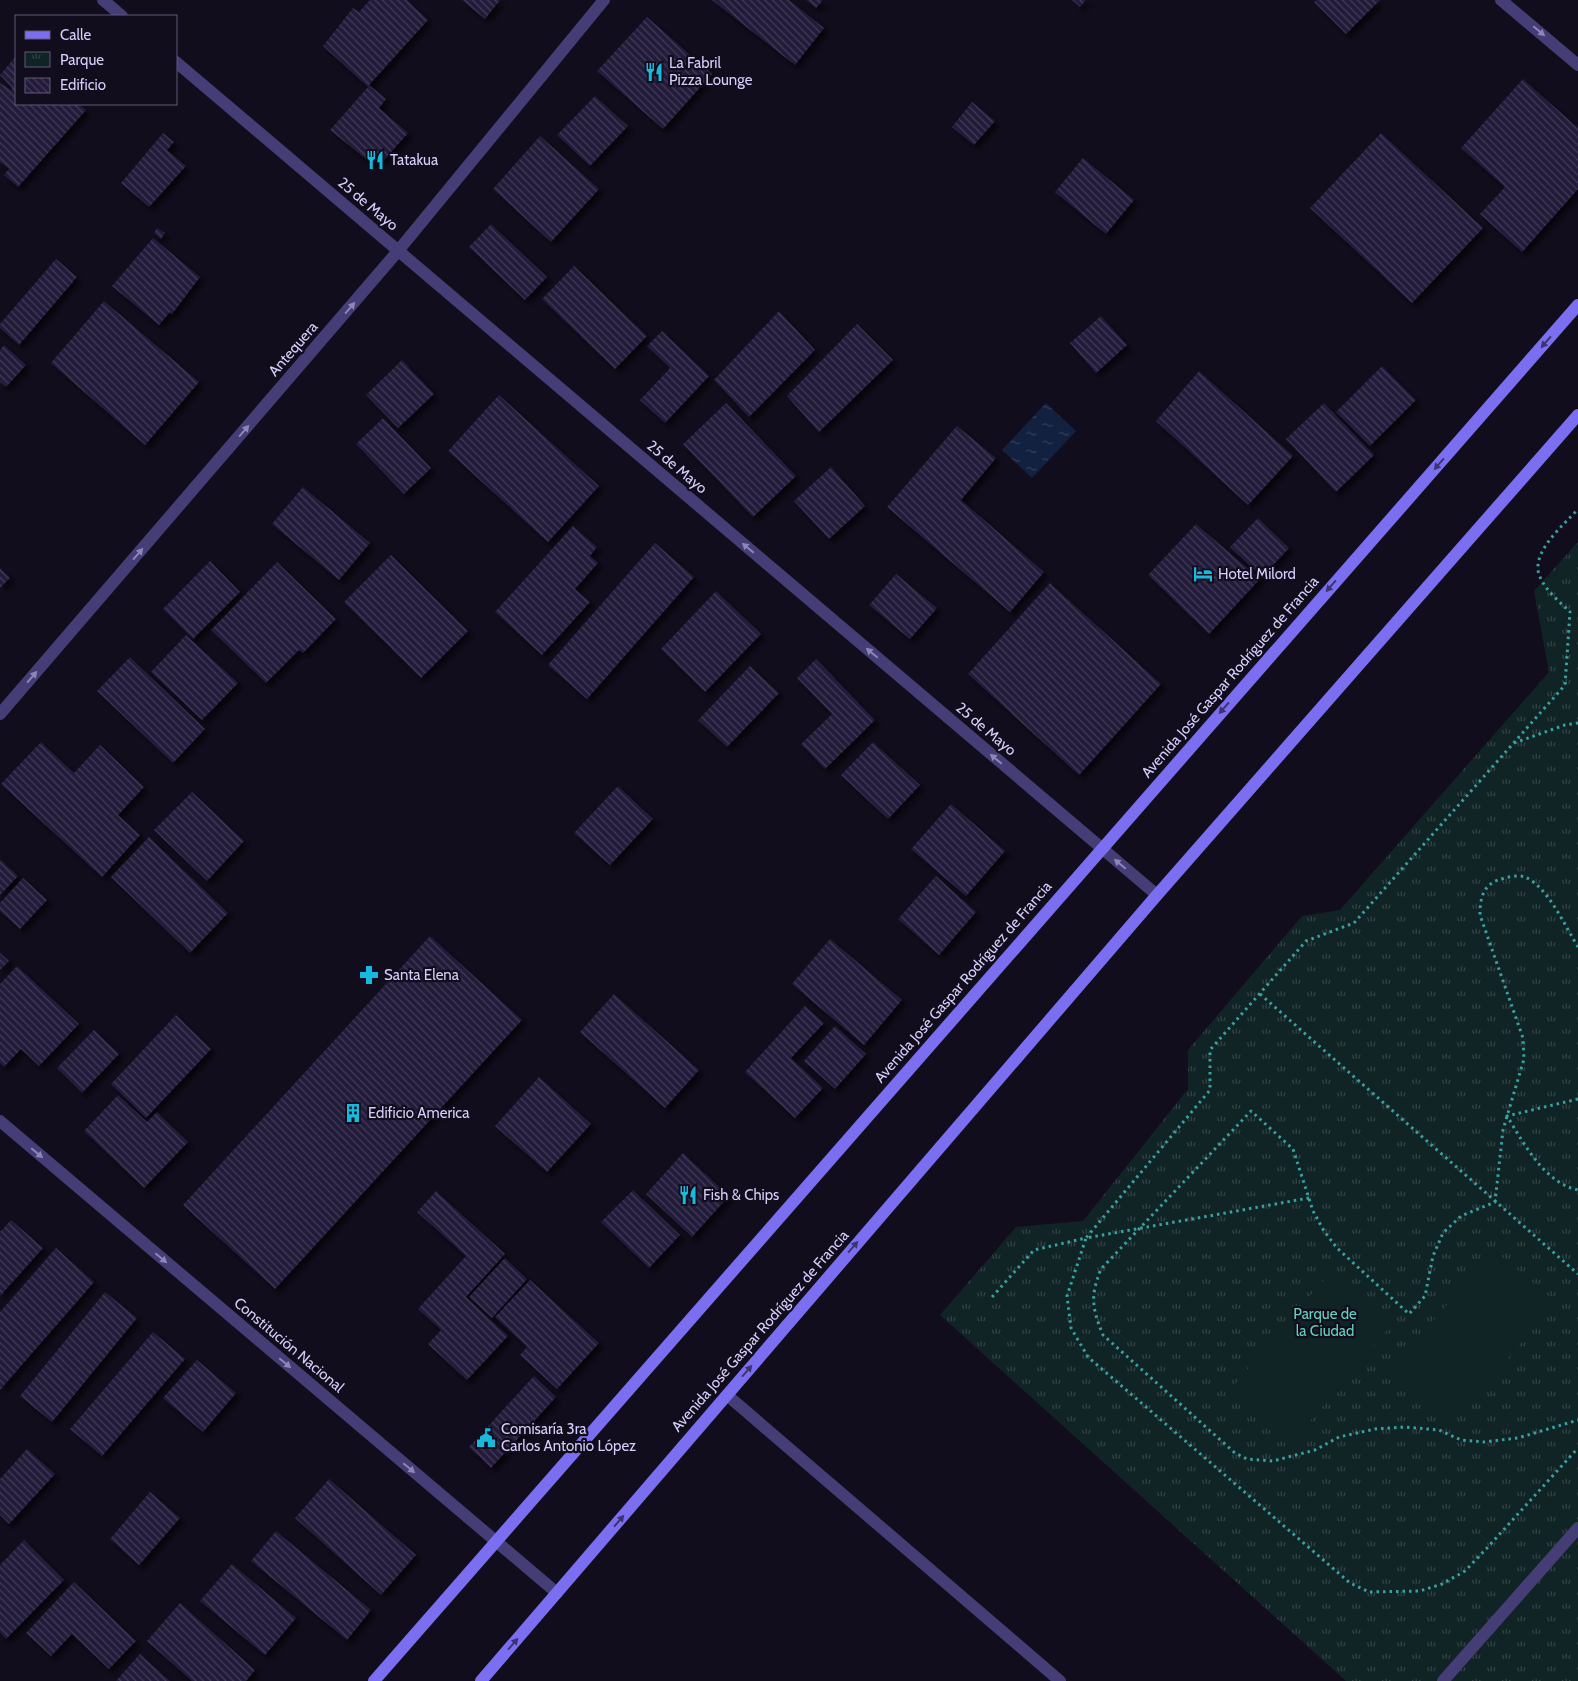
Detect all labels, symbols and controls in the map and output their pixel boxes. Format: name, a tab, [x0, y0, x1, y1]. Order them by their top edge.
legend	[15, 15, 178, 105]
text: Calle	[60, 26, 91, 44]
one-way arrow	[1532, 26, 1545, 37]
text: Parque	[60, 51, 104, 69]
place label: La Fabril Pizza Lounge	[669, 54, 753, 89]
restaurant icon: La Fabril Pizza Lounge	[643, 61, 665, 83]
text: Edificio	[60, 76, 106, 94]
restaurant icon: Tatakua	[364, 149, 386, 171]
place label: Tatakua	[390, 151, 439, 169]
street label: 25 de Mayo	[334, 174, 402, 234]
one-way arrow	[344, 301, 355, 314]
street label: Antequera	[265, 318, 322, 380]
one-way arrow	[1540, 335, 1552, 347]
one-way arrow	[238, 425, 249, 438]
street label: 25 de Mayo	[643, 437, 711, 497]
one-way arrow	[1433, 457, 1444, 470]
one-way arrow	[742, 543, 755, 554]
one-way arrow	[132, 548, 143, 561]
hotel icon: Hotel Milord	[1192, 563, 1214, 585]
place label: Hotel Milord	[1218, 565, 1296, 583]
street label: Avenida José Gaspar Rodríguez de Francia	[1138, 572, 1323, 781]
one-way arrow	[1326, 579, 1337, 592]
one-way arrow	[866, 648, 879, 659]
one-way arrow	[26, 671, 37, 684]
street label: 25 de Mayo	[952, 699, 1020, 759]
one-way arrow	[1218, 701, 1230, 713]
one-way arrow	[990, 753, 1003, 764]
one-way arrow	[1114, 858, 1127, 869]
street label: Avenida José Gaspar Rodríguez de Francia	[871, 877, 1056, 1086]
pharmacy icon: Santa Elena	[358, 964, 380, 986]
place label: Santa Elena	[384, 966, 460, 984]
building icon: Edificio America	[342, 1102, 364, 1124]
place label: Edificio America	[368, 1104, 470, 1122]
one-way arrow	[31, 1147, 43, 1159]
restaurant icon: Fish & Chips	[677, 1184, 699, 1206]
place label: Fish & Chips	[703, 1186, 779, 1204]
street label: Avenida José Gaspar Rodríguez de Francia	[668, 1226, 853, 1435]
one-way arrow	[847, 1242, 859, 1254]
one-way arrow	[155, 1252, 167, 1264]
street label: Constitución Nacional	[230, 1294, 348, 1397]
park label: Parque de la Ciudad	[1293, 1305, 1357, 1340]
one-way arrow	[279, 1357, 291, 1369]
one-way arrow	[742, 1365, 753, 1378]
place label: Comisaría 3ra Carlos Antonio López	[501, 1420, 636, 1455]
public building icon: Comisaría 3ra Carlos Antonio López	[475, 1427, 497, 1449]
one-way arrow	[403, 1462, 415, 1473]
one-way arrow	[613, 1515, 624, 1527]
one-way arrow	[507, 1639, 519, 1651]

